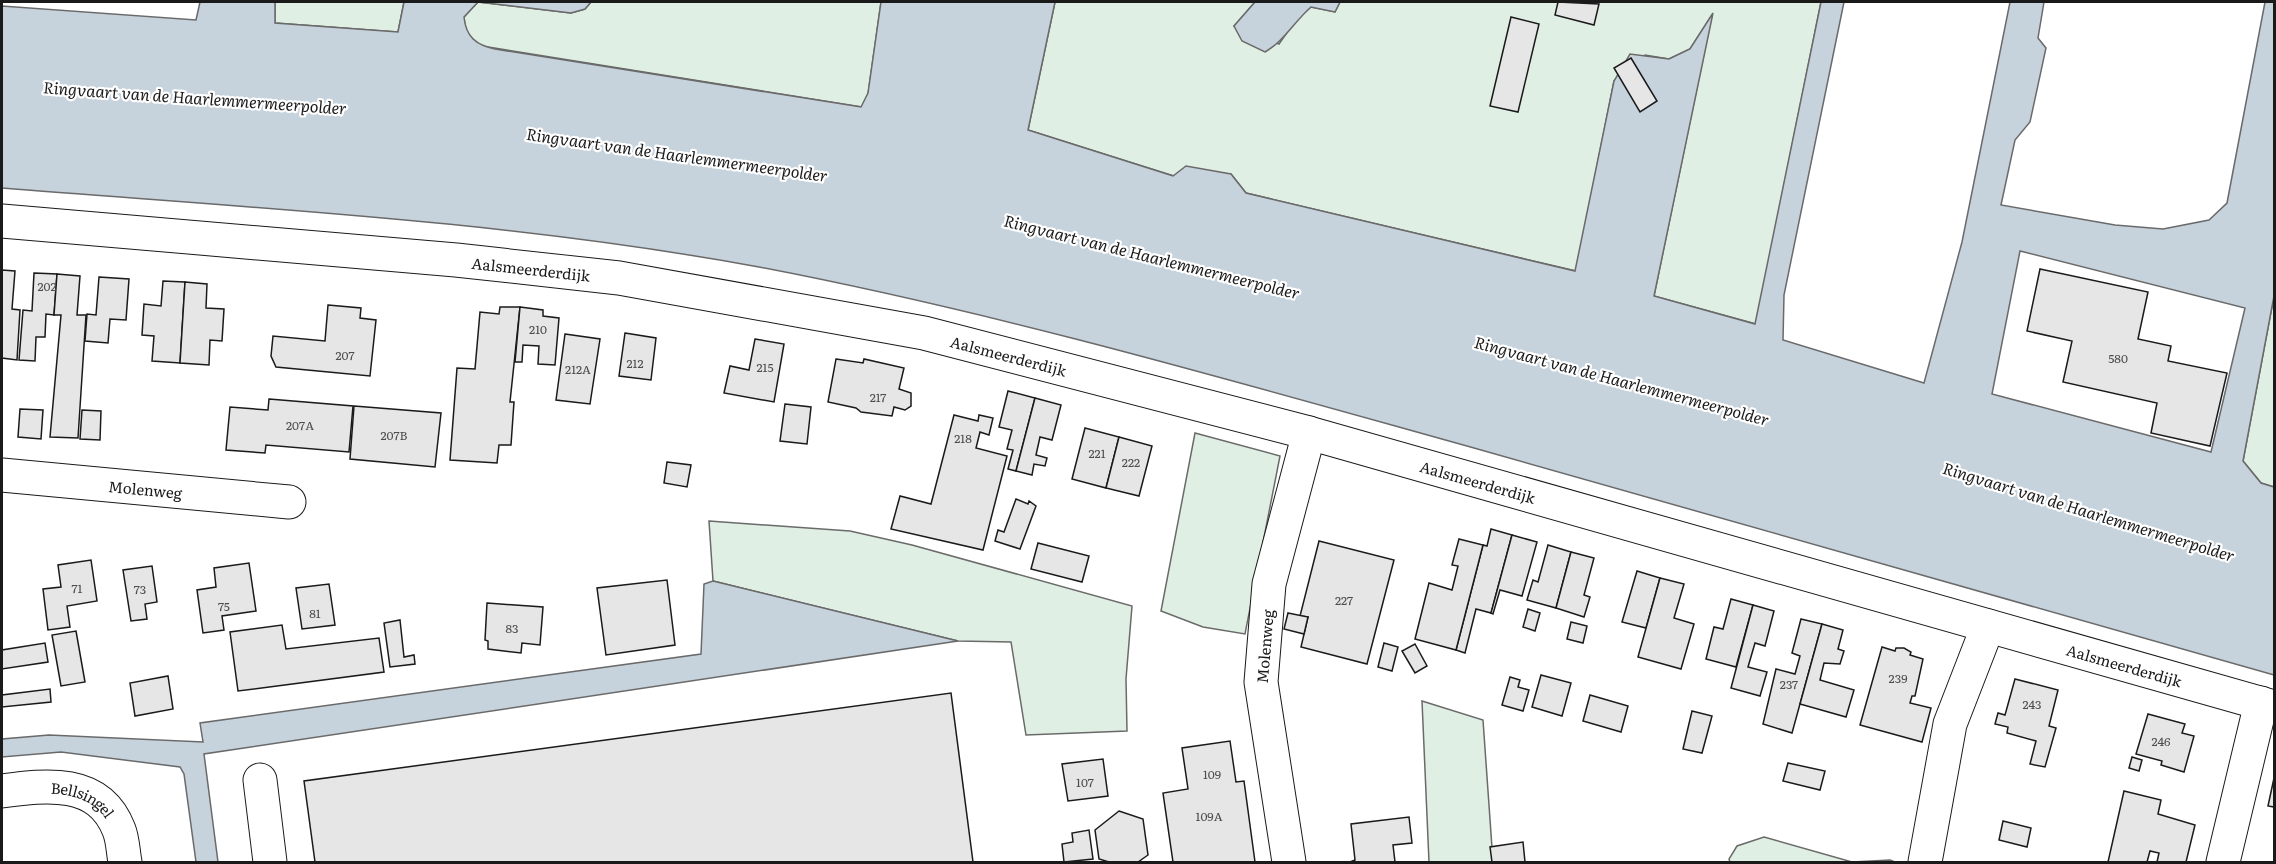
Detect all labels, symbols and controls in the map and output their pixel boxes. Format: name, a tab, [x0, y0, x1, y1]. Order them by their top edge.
water label: Ringvaart van de Haarlemmermeerpolder	[42, 74, 348, 120]
water label: Ringvaart van de Haarlemmermeerpolder	[525, 121, 829, 187]
water label: Ringvaart van de Haarlemmermeerpolder	[1002, 208, 1302, 304]
street label: Aalsmeerderdijk	[470, 250, 592, 286]
house number: 202	[38, 277, 56, 295]
house number: 210	[529, 320, 547, 338]
street label: Aalsmeerderdijk	[948, 329, 1070, 381]
water label: Ringvaart van de Haarlemmermeerpolder	[1472, 329, 1772, 431]
house number: 207	[335, 346, 355, 364]
house number: 580	[2108, 349, 2128, 367]
house number: 212	[626, 354, 644, 372]
house number: 215	[756, 358, 774, 376]
house number: 212A	[565, 360, 591, 378]
house number: 217	[870, 388, 886, 406]
house number: 207A	[286, 416, 314, 434]
house number: 207B	[380, 426, 408, 444]
house number: 218	[954, 429, 972, 447]
house number: 221	[1088, 444, 1106, 462]
house number: 222	[1122, 453, 1140, 471]
street label: Aalsmeerderdijk	[1418, 454, 1539, 509]
water label: Ringvaart van de Haarlemmermeerpolder	[1940, 455, 2238, 567]
street label: Molenweg	[107, 474, 184, 503]
house number: 71	[72, 579, 83, 597]
house number: 73	[134, 580, 146, 598]
house number: 227	[1335, 591, 1353, 609]
house number: 75	[218, 597, 230, 615]
house number: 81	[309, 604, 321, 622]
street label: Molenweg	[1249, 608, 1278, 684]
house number: 83	[505, 619, 519, 637]
street label: Aalsmeerderdijk	[2064, 637, 2186, 692]
house number: 239	[1889, 669, 1907, 687]
house number: 237	[1780, 675, 1798, 693]
house number: 243	[2022, 695, 2042, 713]
house number: 246	[2151, 732, 2171, 750]
house number: 109	[1203, 765, 1221, 783]
house number: 107	[1076, 773, 1094, 791]
street label: Bellsingel	[50, 775, 121, 822]
house number: 109A	[1196, 807, 1223, 825]

